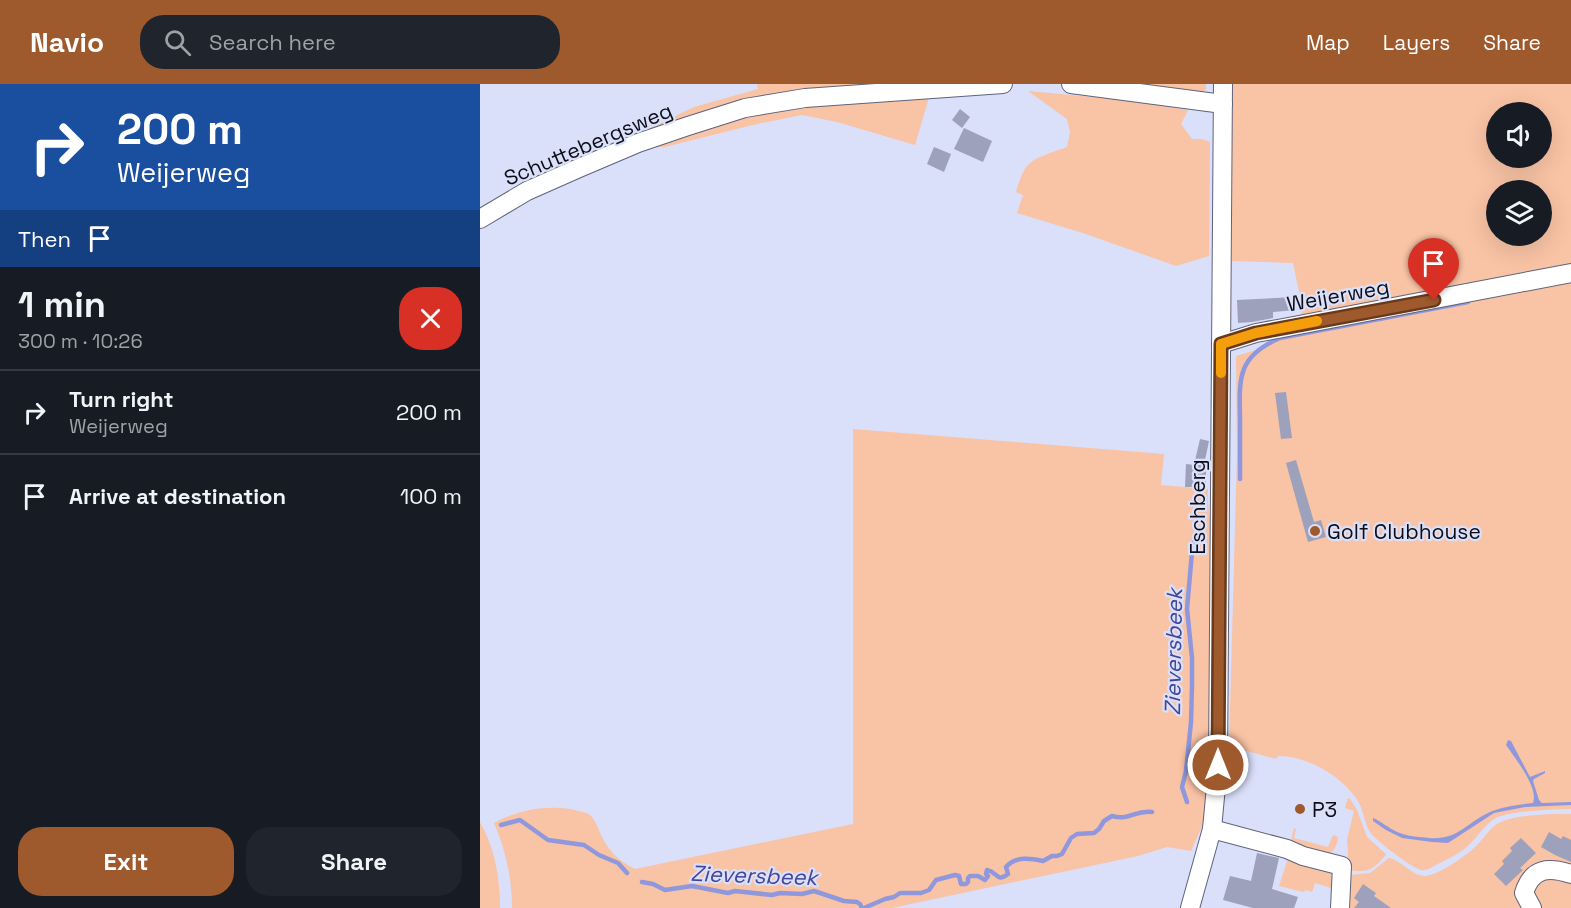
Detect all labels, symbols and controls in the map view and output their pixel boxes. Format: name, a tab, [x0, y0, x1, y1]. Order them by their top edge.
search box	[140, 15, 560, 69]
text: Navio	[30, 24, 104, 60]
icon: search	[161, 26, 194, 59]
text: Search here	[209, 28, 336, 56]
text: Map	[1306, 29, 1350, 56]
text: Layers	[1383, 29, 1450, 56]
text: Share	[1483, 29, 1541, 56]
street label: Schuttebergsweg	[500, 96, 676, 192]
map controls	[1486, 102, 1552, 246]
button: sound	[1486, 102, 1552, 168]
text: 200 m	[117, 103, 243, 156]
icon: right	[18, 108, 96, 186]
text: Weijerweg	[117, 155, 250, 190]
button: layers	[1486, 180, 1552, 246]
icon: arrive	[83, 222, 116, 255]
text: Then	[18, 225, 71, 253]
pin	[1408, 238, 1459, 300]
icon: arrive	[1417, 247, 1450, 280]
street label: Weijerweg	[1285, 273, 1391, 317]
text: 1 min	[18, 282, 106, 328]
button: close	[399, 287, 462, 350]
text: 300 m · 10:26	[18, 328, 143, 354]
text: Turn right	[69, 385, 174, 413]
icon: right	[18, 396, 51, 429]
text: 200 m	[396, 398, 462, 426]
text: Weijerweg	[69, 413, 168, 439]
street label: Eschberg	[1184, 459, 1211, 555]
icon: arrive	[18, 480, 51, 513]
text: Arrive at destination	[69, 482, 286, 510]
text: 100 m	[400, 482, 462, 510]
place label: Golf Clubhouse	[1327, 518, 1481, 545]
marker: Golf Clubhouse	[1308, 524, 1322, 538]
water label: Zieversbeek	[1158, 586, 1188, 716]
position arrow	[1186, 733, 1250, 797]
place label: P3	[1312, 796, 1337, 823]
marker: P3	[1293, 802, 1307, 816]
button: Exit	[18, 827, 234, 896]
button: Share	[246, 827, 462, 896]
water label: Zieversbeek	[690, 859, 820, 891]

